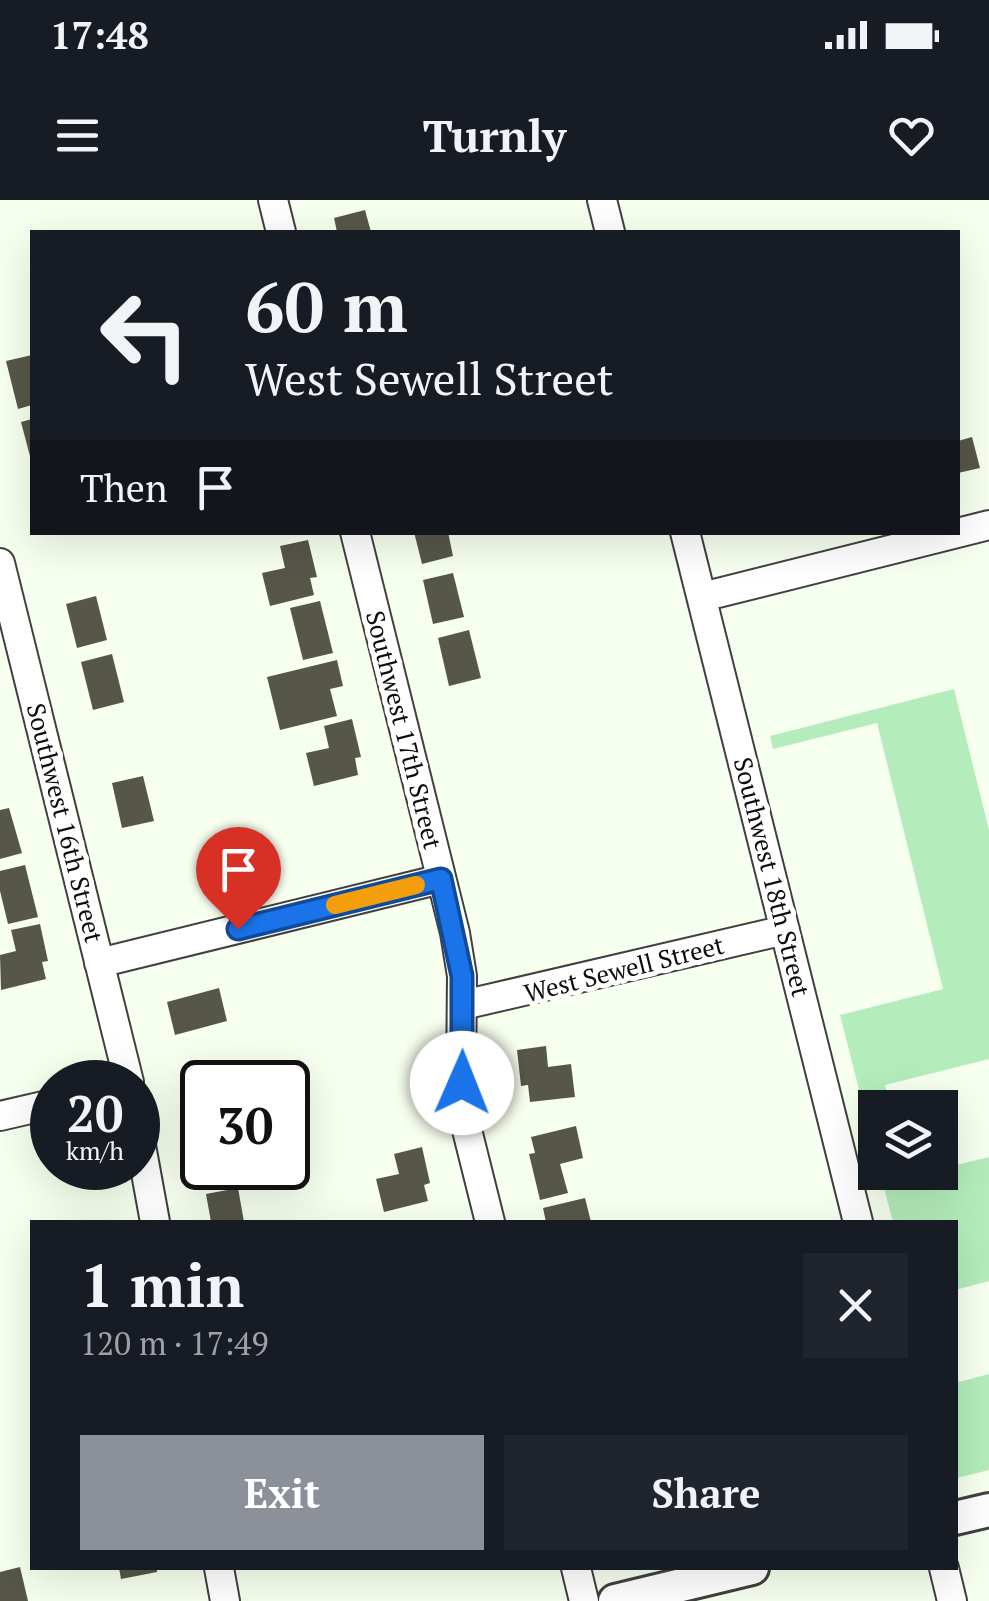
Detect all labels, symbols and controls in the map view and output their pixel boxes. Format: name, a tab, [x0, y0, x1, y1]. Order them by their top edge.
text: 17:48	[50, 10, 149, 60]
text: Turnly	[423, 105, 566, 165]
icon: menu	[50, 108, 105, 163]
icon: heart	[884, 108, 939, 163]
text: 60 m	[245, 259, 408, 352]
icon: left	[80, 270, 210, 400]
text: West Sewell Street	[245, 348, 614, 408]
icon: arrive	[188, 460, 243, 515]
text: Then	[80, 463, 168, 513]
street label: Southwest 17th Street	[359, 607, 450, 852]
street label: Southwest 16th Street	[20, 700, 111, 946]
street label: Southwest 18th Street	[727, 754, 818, 1000]
pin	[196, 827, 281, 930]
icon: arrive	[211, 842, 266, 897]
street label: West Sewell Street	[521, 928, 727, 1009]
position arrow	[410, 1031, 514, 1135]
speed limit sign: 30	[180, 1060, 310, 1190]
text: 20	[67, 1080, 123, 1146]
map controls	[858, 1090, 958, 1190]
button: layers	[858, 1090, 958, 1190]
text: km/h	[66, 1134, 124, 1167]
text: 1 min	[80, 1245, 244, 1324]
button: close	[803, 1253, 908, 1358]
text: 120 m · 17:49	[80, 1322, 268, 1364]
button: Exit	[80, 1435, 484, 1550]
button: Share	[504, 1435, 908, 1550]

